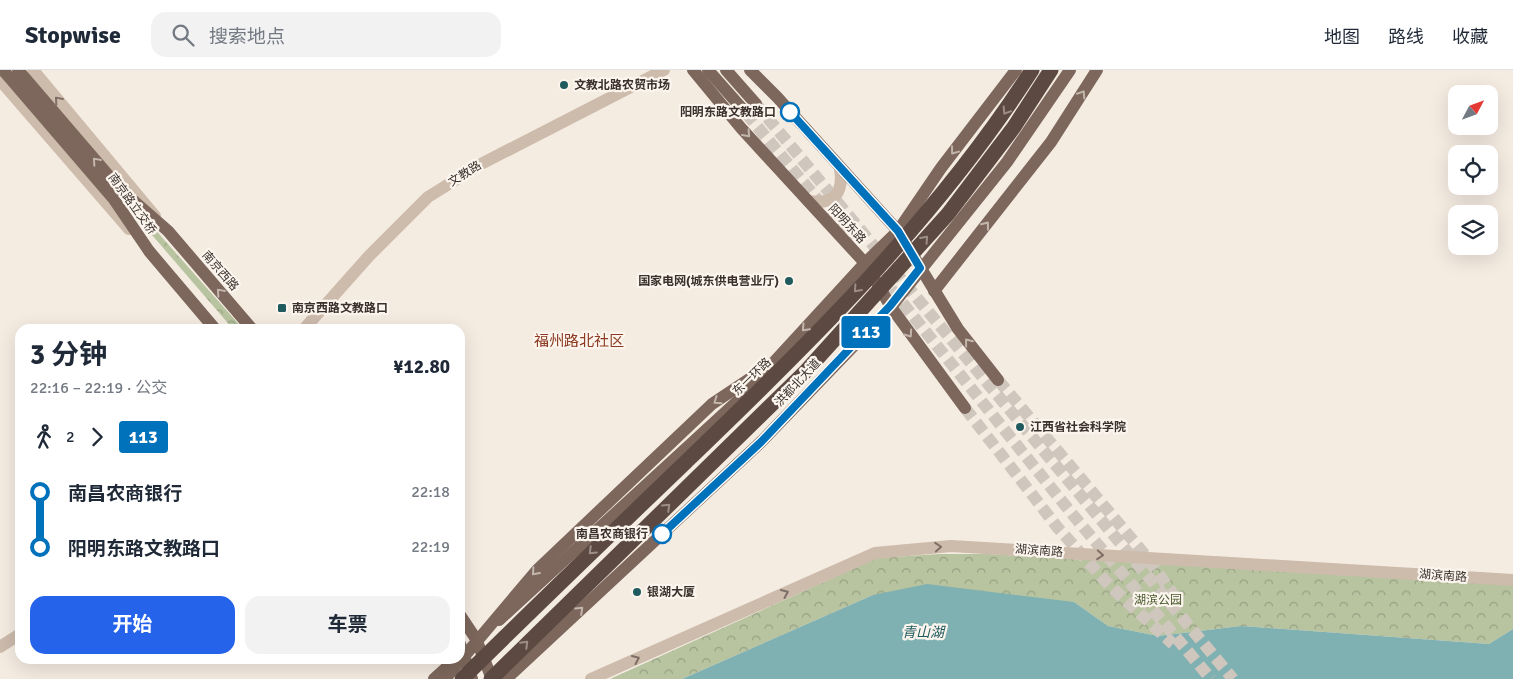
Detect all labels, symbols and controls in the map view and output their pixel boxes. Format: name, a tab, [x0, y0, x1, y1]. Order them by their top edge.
search box	[151, 12, 501, 57]
text: Stopwise	[25, 20, 121, 50]
icon: search	[169, 21, 197, 49]
text: 搜索地点	[209, 25, 285, 49]
text: 地图	[1324, 26, 1360, 48]
text: 路线	[1388, 26, 1424, 48]
text: 收藏	[1452, 26, 1488, 48]
place label: 文教北路农贸市场	[574, 78, 670, 93]
marker: 文教北路农贸市场	[558, 79, 570, 91]
north arrow	[1448, 85, 1498, 135]
map controls	[1448, 85, 1498, 255]
one-way arrow	[1075, 91, 1085, 100]
one-way arrow	[55, 96, 64, 105]
marker: 阳明东路文教路口	[780, 102, 800, 122]
place label: 阳明东路文教路口	[680, 105, 776, 120]
one-way arrow	[1003, 105, 1012, 115]
one-way arrow	[741, 129, 750, 138]
one-way arrow	[952, 145, 960, 154]
button: locate	[1448, 145, 1498, 195]
one-way arrow	[92, 157, 101, 166]
street label: 文教路	[446, 158, 484, 190]
street label: 南京路立交桥	[105, 170, 159, 238]
street label: 阳明东路	[825, 201, 869, 247]
button: layers	[1448, 205, 1498, 255]
one-way arrow	[981, 222, 990, 231]
one-way arrow	[919, 236, 928, 245]
street label: 南京西路	[199, 248, 241, 294]
place label: 国家电网(城东供电营业厅)	[638, 274, 779, 289]
marker: 国家电网(城东供电营业厅)	[783, 275, 795, 287]
one-way arrow	[854, 284, 863, 293]
one-way arrow	[217, 288, 226, 297]
place label: 南京西路文教路口	[292, 301, 388, 316]
marker: 南京西路文教路口	[276, 302, 288, 314]
line badge: 113	[837, 316, 895, 348]
text: 113	[851, 321, 881, 343]
one-way arrow	[802, 322, 811, 331]
one-way arrow	[903, 328, 912, 338]
district label: 福州路北社区	[534, 332, 624, 350]
text: 3 分钟	[30, 338, 107, 372]
one-way arrow	[965, 338, 974, 348]
text: ¥12.80	[393, 355, 450, 379]
street label: 东一环路	[730, 355, 774, 399]
street label: 洪都北大道	[772, 356, 824, 410]
text: 22:16 – 22:19 · 公交	[30, 378, 167, 398]
one-way arrow	[714, 395, 723, 404]
place label: 江西省社会科学院	[1030, 420, 1126, 435]
marker: 江西省社会科学院	[1014, 421, 1026, 433]
icon: walk	[30, 423, 58, 451]
icon: forward	[83, 423, 111, 451]
text: 113	[129, 426, 158, 448]
text: 2	[66, 427, 75, 447]
text: 南昌农商银行	[68, 482, 182, 506]
text: 22:18	[411, 482, 450, 502]
one-way arrow	[661, 504, 670, 513]
marker: 南昌农商银行	[652, 524, 672, 544]
place label: 南昌农商银行	[576, 527, 648, 542]
text: 阳明东路文教路口	[68, 537, 220, 561]
text: 22:19	[411, 537, 450, 557]
one-way arrow	[934, 542, 942, 553]
street label: 湖滨南路	[1015, 542, 1063, 560]
one-way arrow	[589, 546, 598, 555]
one-way arrow	[1096, 549, 1104, 560]
one-way arrow	[532, 566, 541, 575]
street label: 湖滨南路	[1419, 567, 1467, 585]
place label: 银湖大厦	[647, 585, 695, 600]
marker: 银湖大厦	[631, 586, 643, 598]
one-way arrow	[780, 589, 789, 600]
park label: 湖滨公园	[1134, 593, 1182, 608]
button: 开始	[30, 596, 235, 654]
button: 车票	[245, 596, 450, 654]
one-way arrow	[574, 607, 583, 616]
water label: 青山湖	[902, 624, 946, 641]
one-way arrow	[519, 641, 528, 650]
one-way arrow	[631, 655, 640, 666]

